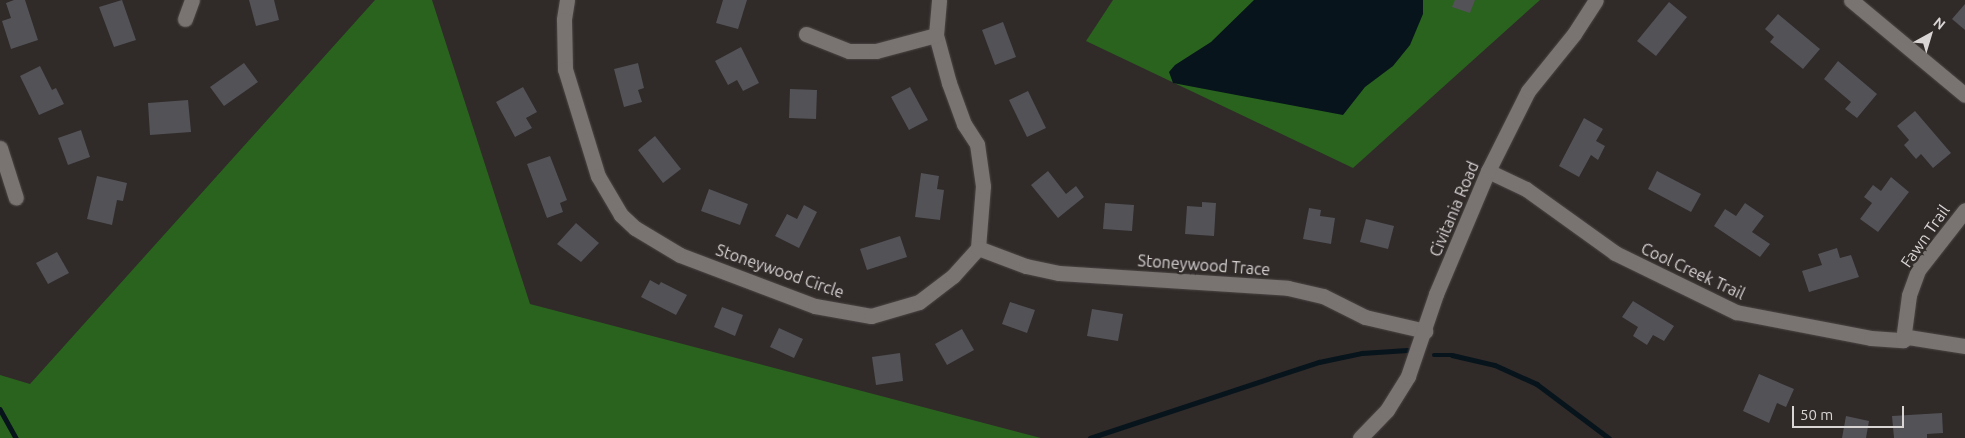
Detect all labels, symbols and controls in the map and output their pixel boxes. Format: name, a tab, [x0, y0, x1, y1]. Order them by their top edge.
north arrow	[1905, 10, 1955, 60]
text: N	[1930, 14, 1949, 33]
street label: Civitania Road	[1425, 158, 1483, 260]
street label: Fawn Trail	[1897, 201, 1953, 271]
street label: Cool Creek Trail	[1638, 239, 1748, 303]
street label: Stoneywood Circle	[713, 240, 847, 302]
street label: Stoneywood Trace	[1137, 251, 1271, 279]
scale bar	[1795, 396, 1908, 428]
text: 50 m	[1800, 406, 1833, 423]

